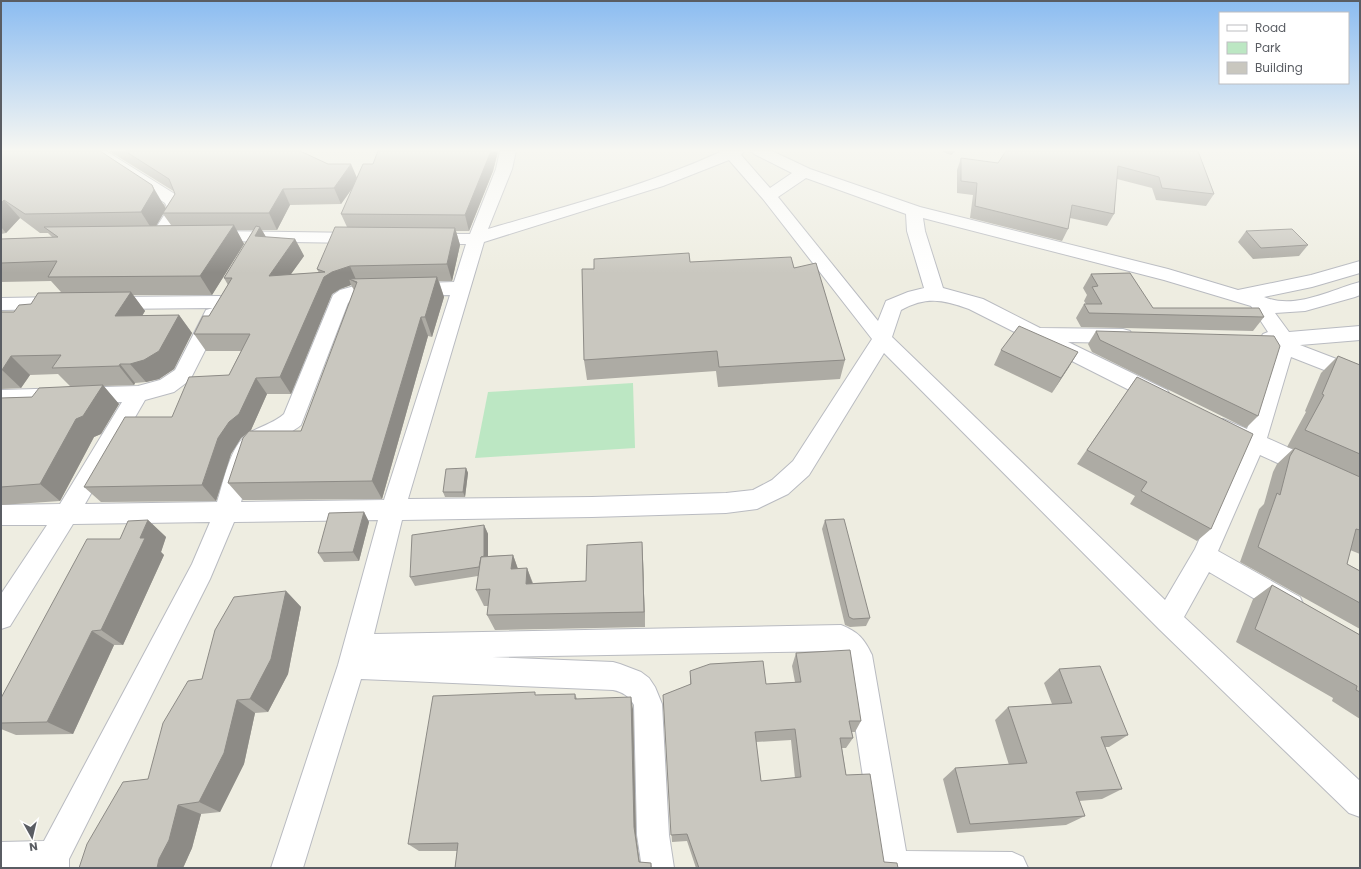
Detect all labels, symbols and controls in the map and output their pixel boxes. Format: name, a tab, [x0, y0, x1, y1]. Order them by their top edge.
legend	[1219, 12, 1349, 84]
text: Road	[1255, 19, 1286, 36]
text: Park	[1255, 39, 1282, 56]
text: Building	[1255, 59, 1303, 76]
north arrow	[12, 817, 52, 857]
text: N	[28, 838, 39, 855]

